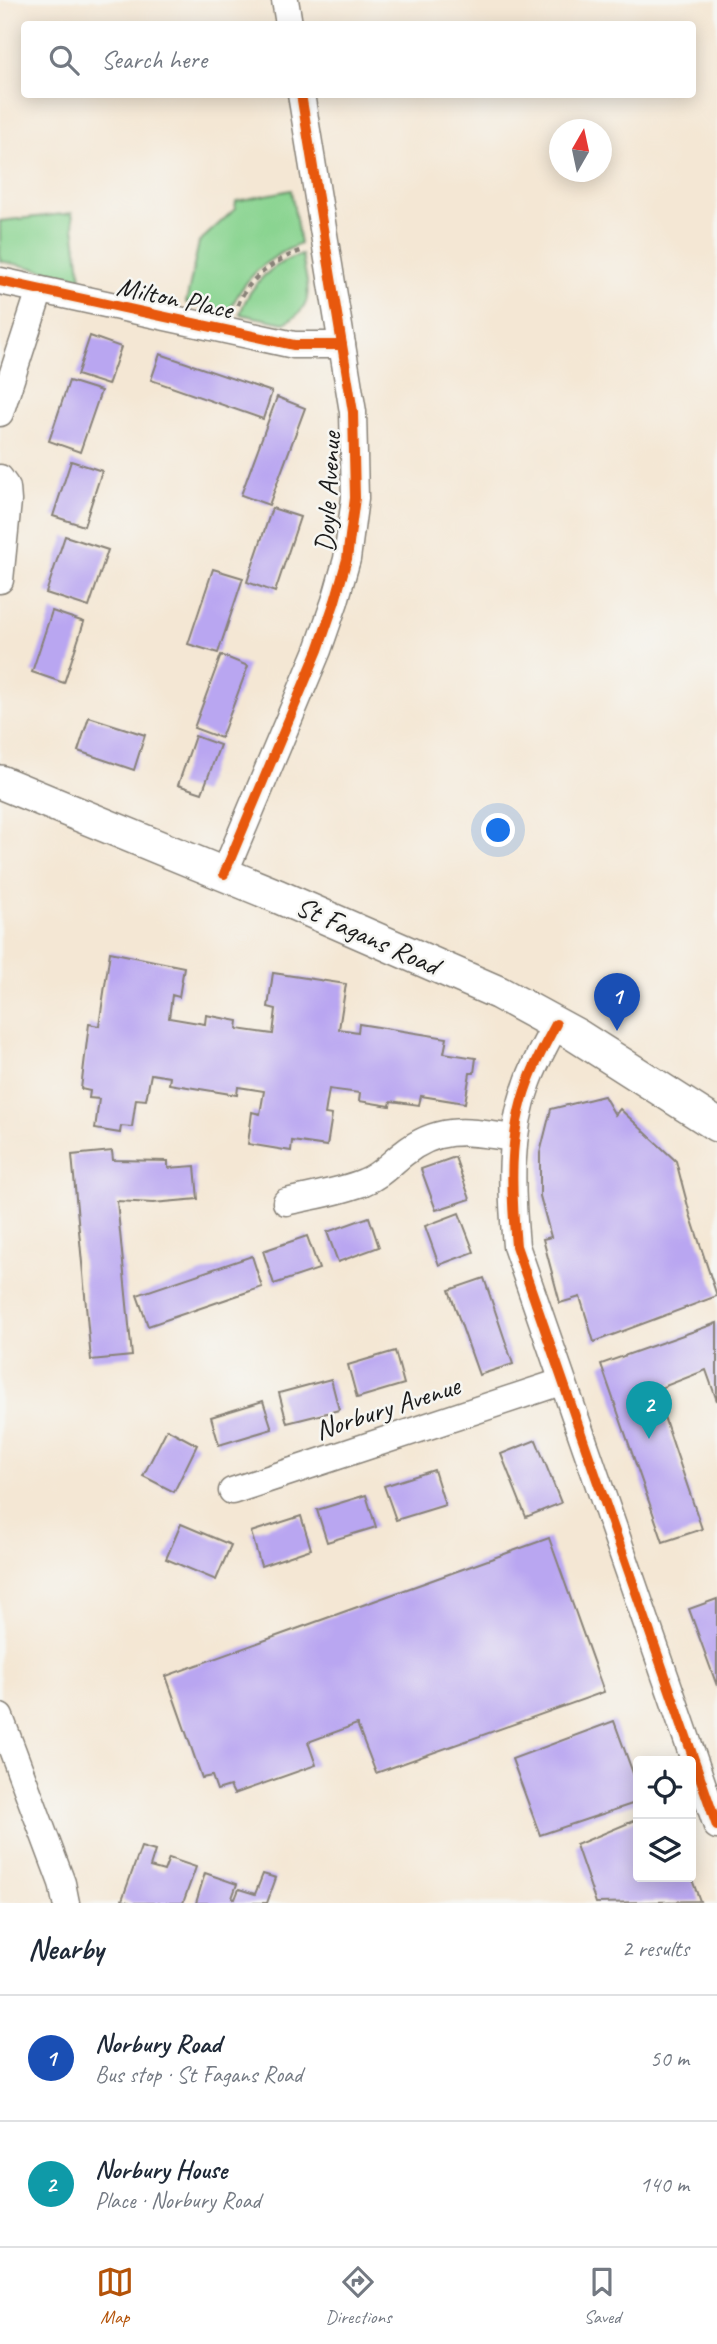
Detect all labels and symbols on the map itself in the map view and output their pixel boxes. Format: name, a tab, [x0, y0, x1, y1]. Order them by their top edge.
north arrow	[549, 119, 612, 182]
street label: Milton Place	[114, 268, 238, 327]
street label: Doyle Avenue	[307, 429, 348, 553]
your location	[481, 813, 515, 847]
street label: St Fagans Road	[291, 888, 448, 984]
pin: 1	[594, 973, 640, 1031]
street label: Norbury Avenue	[310, 1367, 466, 1447]
pin: 2	[626, 1381, 672, 1439]

